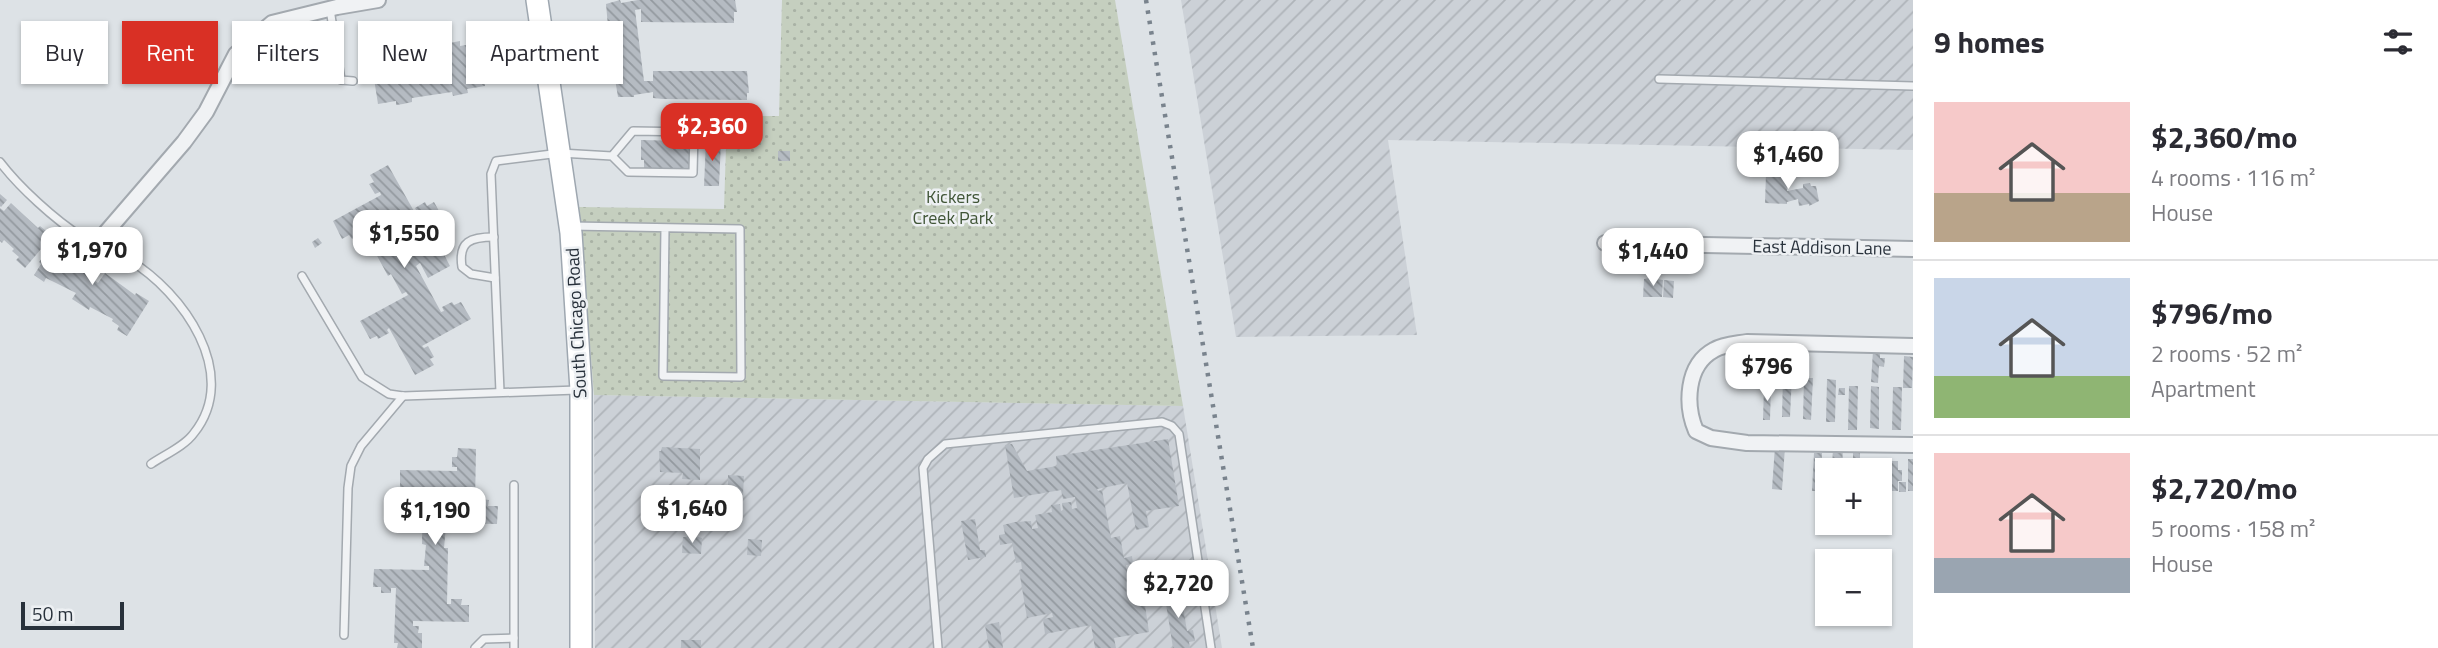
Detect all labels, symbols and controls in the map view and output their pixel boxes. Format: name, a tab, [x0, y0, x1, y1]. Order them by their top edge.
text: 9 homes	[1934, 19, 2045, 65]
chip: Buy	[21, 21, 108, 84]
chip: Rent	[122, 21, 218, 84]
chip: Filters	[232, 21, 344, 84]
chip: New	[358, 21, 452, 84]
chip: Apartment	[466, 21, 623, 84]
icon: filters	[2379, 23, 2417, 61]
pin: $2,360	[655, 104, 769, 163]
text: $2,360	[677, 108, 747, 143]
text: $2,360/mo	[2151, 114, 2297, 160]
icon: home	[1990, 130, 2074, 214]
pin: $1,460	[1731, 132, 1845, 191]
text: $1,460	[1753, 136, 1823, 171]
text: 4 rooms · 116 m²	[2151, 160, 2315, 195]
park label: Kickers Creek Park	[913, 183, 994, 231]
text: House	[2151, 195, 2213, 230]
pin: $1,550	[347, 210, 461, 270]
text: $1,550	[369, 215, 439, 250]
pin: $1,970	[35, 228, 149, 287]
pin: $1,440	[1596, 229, 1710, 288]
text: $1,970	[57, 232, 127, 267]
street label: East Addison Lane	[1752, 232, 1892, 262]
text: $1,440	[1618, 233, 1688, 268]
street label: South Chicago Road	[559, 247, 593, 399]
text: $796/mo	[2151, 290, 2273, 336]
icon: home	[1990, 306, 2074, 390]
text: 2 rooms · 52 m²	[2151, 336, 2302, 371]
pin: $796	[1726, 344, 1808, 403]
text: $796	[1741, 348, 1793, 383]
text: Apartment	[2151, 371, 2256, 406]
map controls	[1815, 458, 1892, 626]
button: +	[1815, 458, 1892, 535]
text: $2,720/mo	[2151, 465, 2297, 511]
icon: home	[1990, 481, 2074, 565]
pin: $1,640	[635, 486, 749, 545]
pin: $1,190	[378, 488, 492, 547]
text: $1,640	[657, 490, 727, 525]
text: $1,190	[400, 492, 470, 527]
text: 5 rooms · 158 m²	[2151, 511, 2315, 546]
text: House	[2151, 546, 2213, 581]
button: −	[1815, 549, 1892, 626]
pin: $2,720	[1121, 560, 1235, 620]
text: $2,720	[1143, 565, 1213, 600]
scale bar	[21, 599, 124, 631]
text: 50 m	[32, 599, 73, 628]

